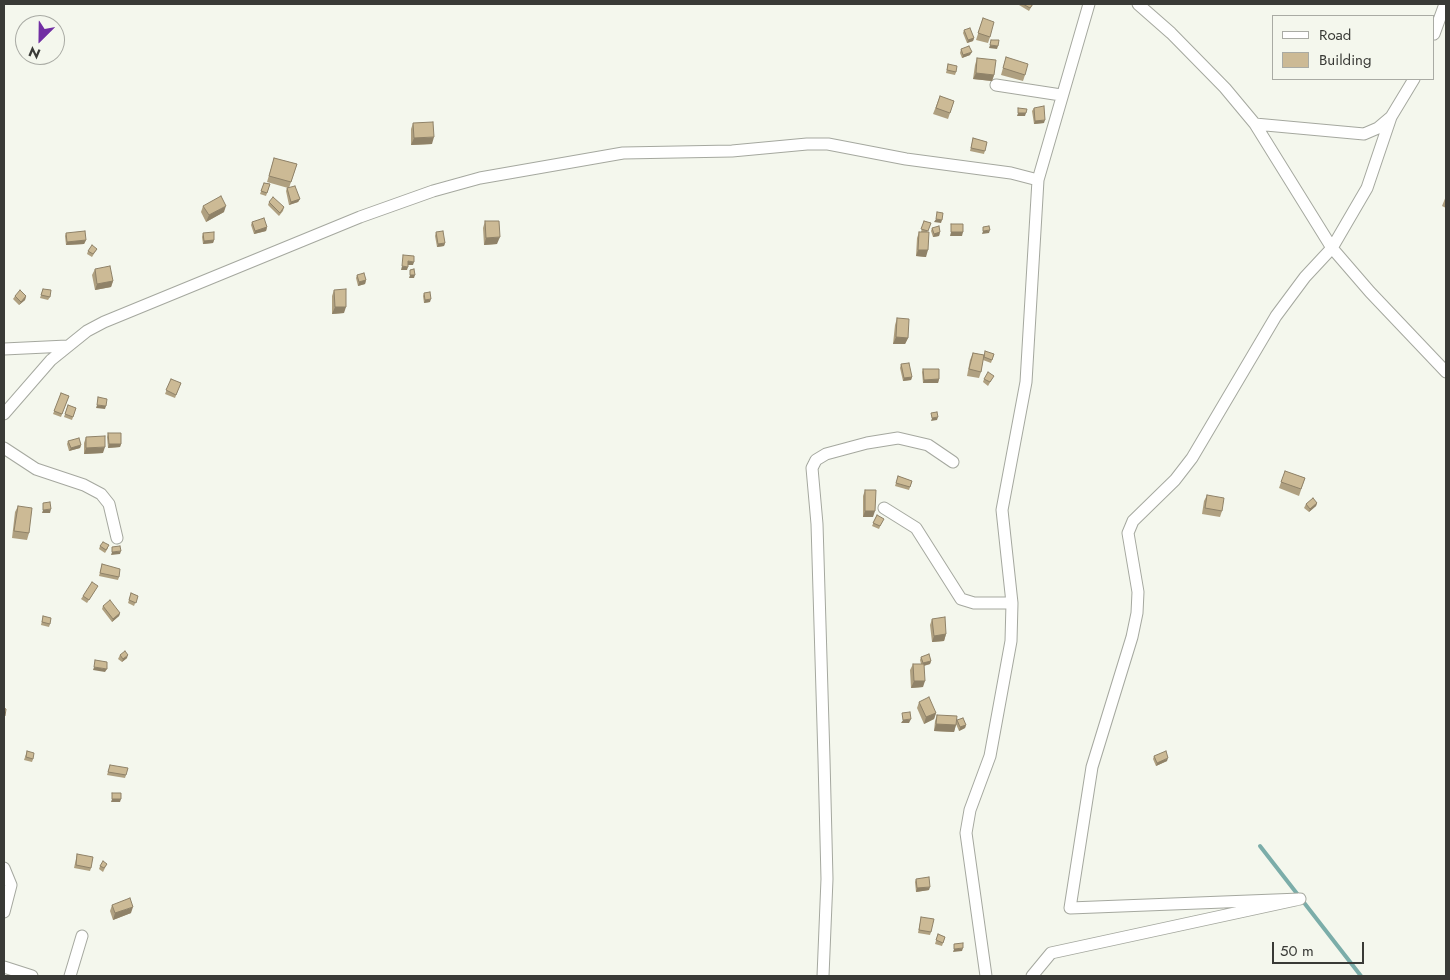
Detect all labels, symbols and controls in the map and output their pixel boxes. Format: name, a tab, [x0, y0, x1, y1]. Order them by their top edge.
north arrow	[15, 15, 65, 65]
legend	[1272, 15, 1435, 80]
text: Road	[1319, 24, 1351, 46]
text: N	[26, 42, 44, 64]
text: Building	[1319, 49, 1371, 71]
scale bar	[1275, 932, 1368, 964]
text: 50 m	[1280, 940, 1314, 962]

